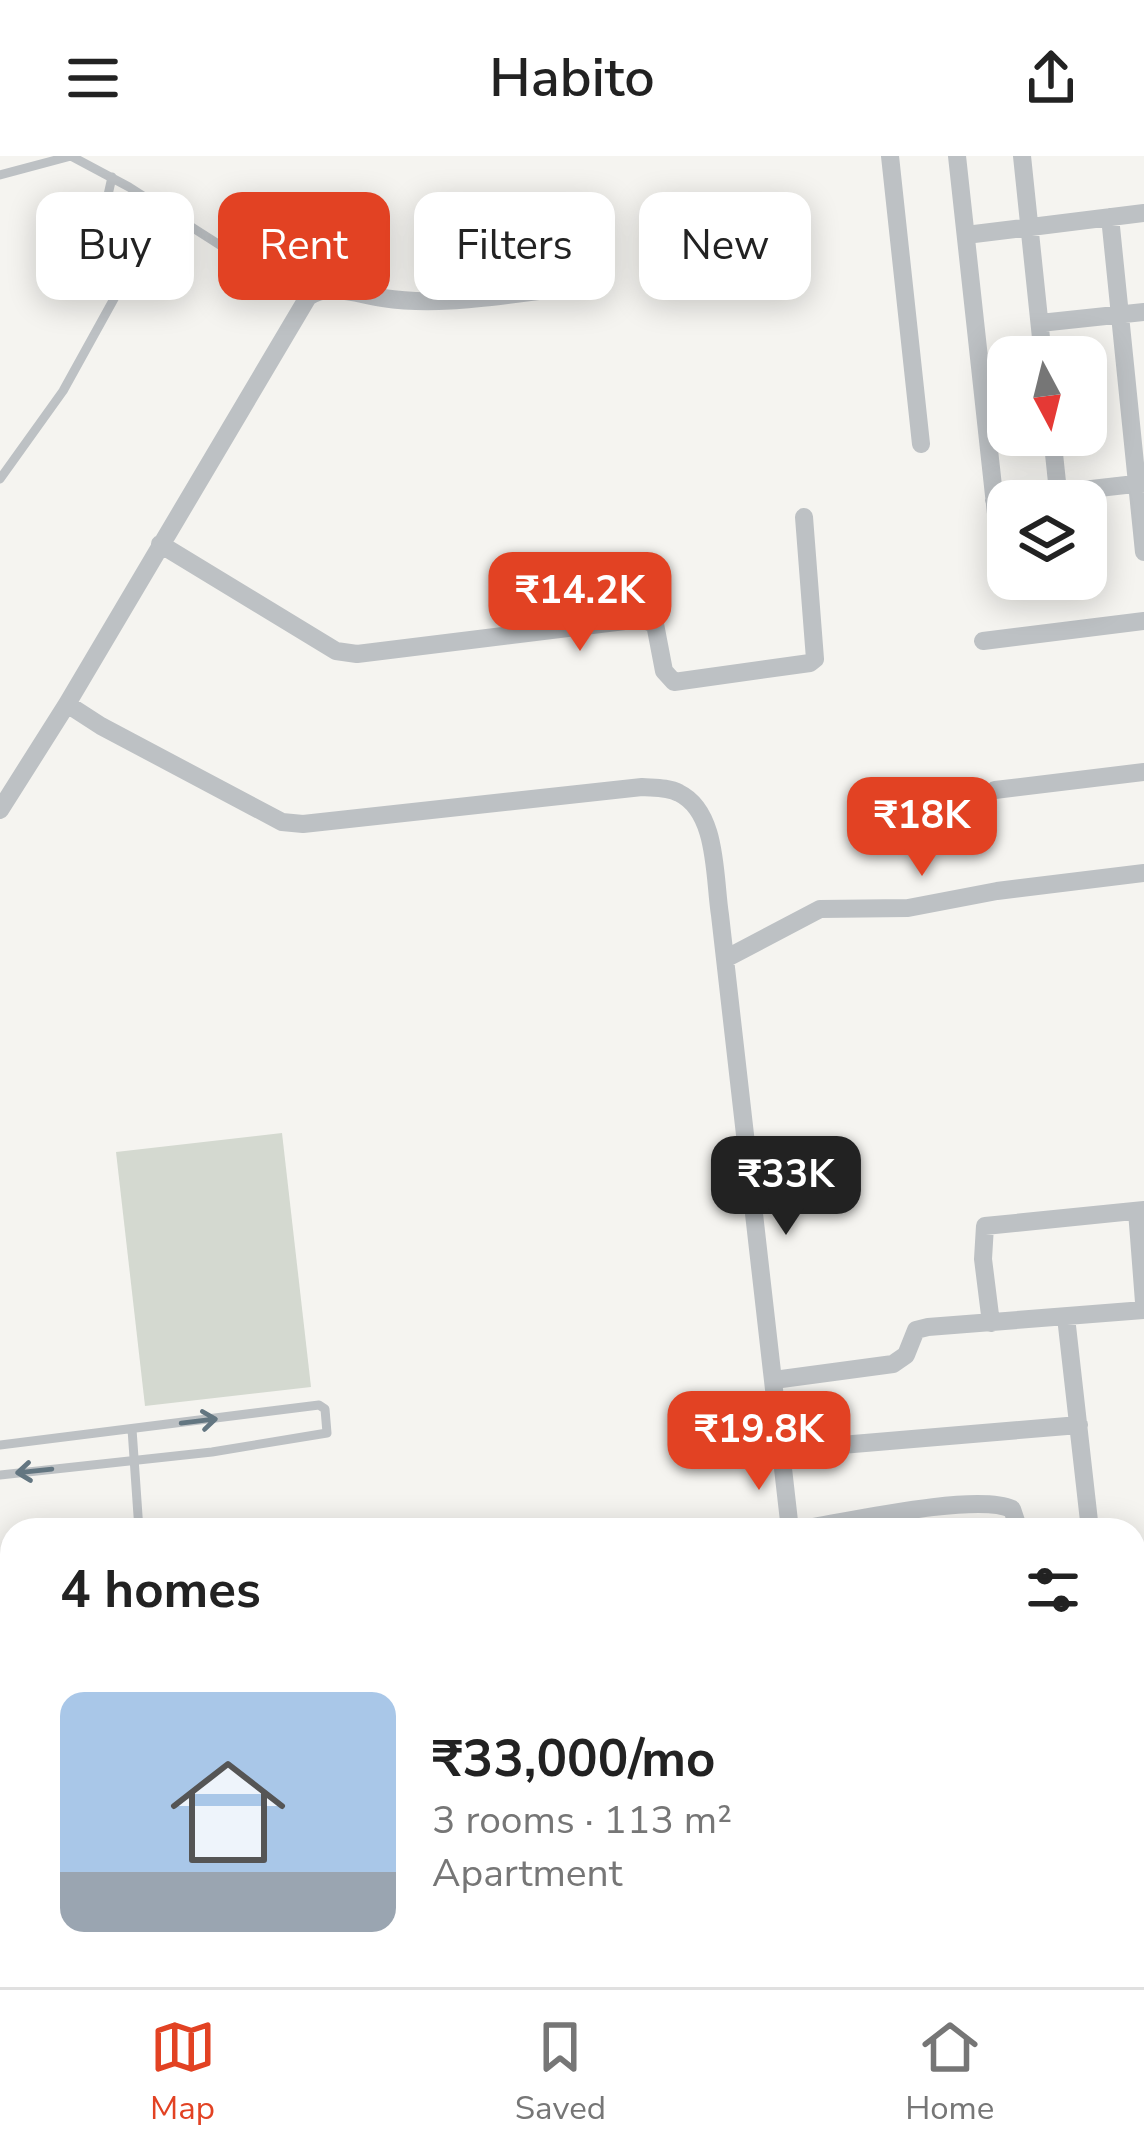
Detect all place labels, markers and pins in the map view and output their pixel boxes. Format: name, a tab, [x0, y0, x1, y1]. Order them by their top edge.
pin: ₹14.2K	[482, 552, 678, 654]
pin: ₹18K	[851, 777, 993, 879]
pin: ₹33K	[715, 1136, 857, 1238]
pin: ₹19.8K	[661, 1391, 857, 1493]

